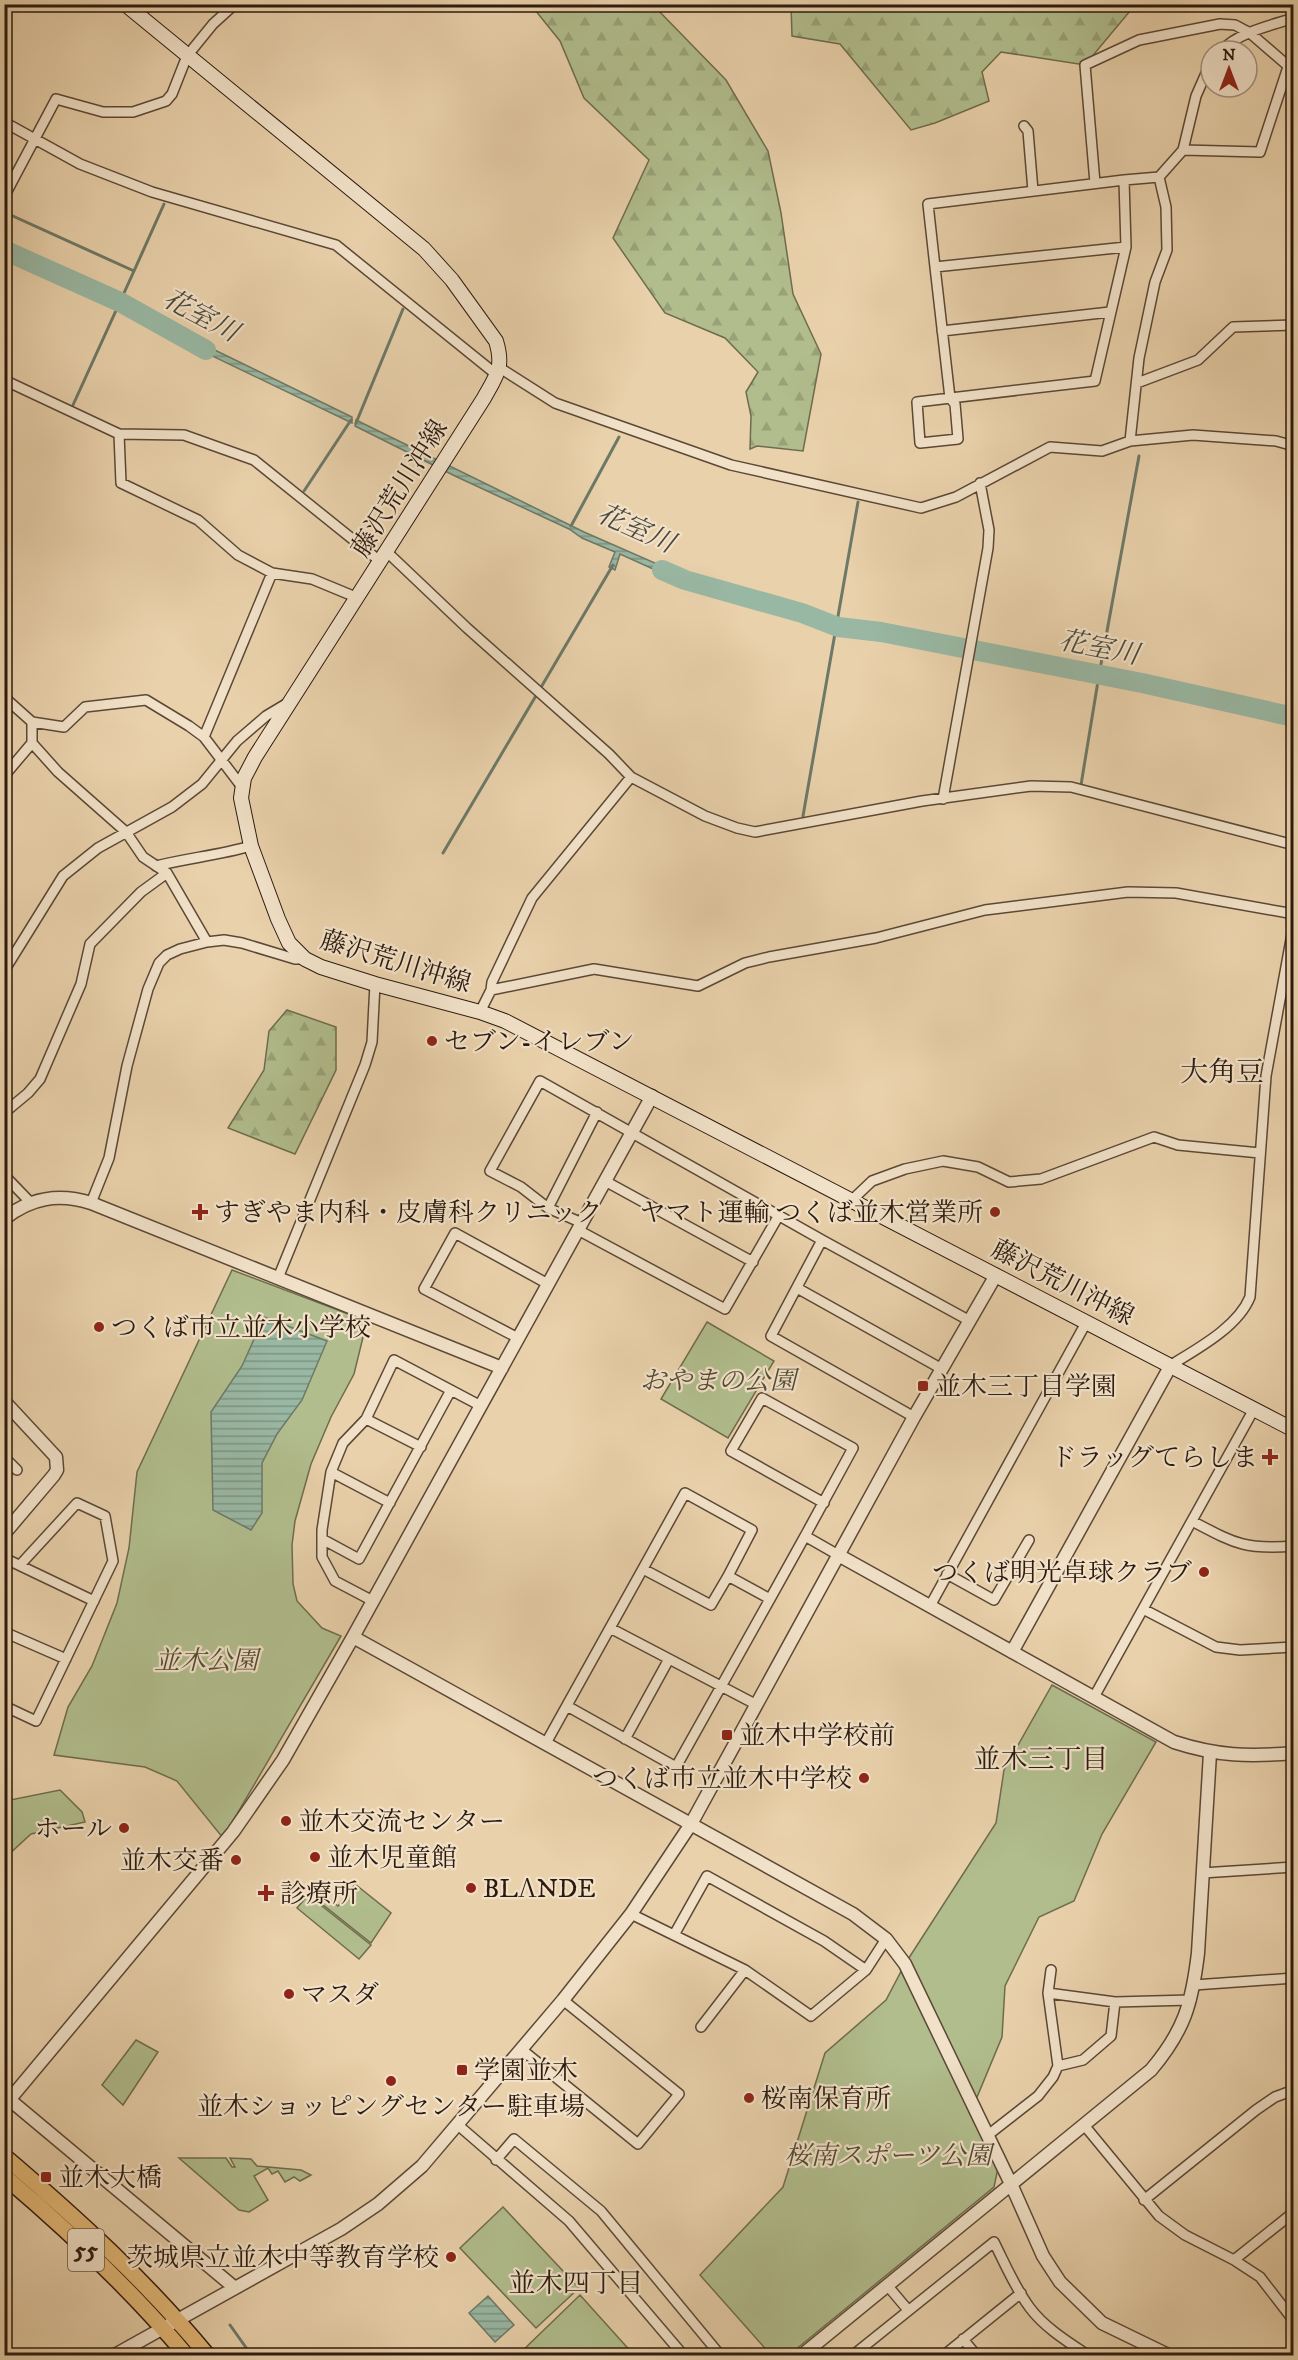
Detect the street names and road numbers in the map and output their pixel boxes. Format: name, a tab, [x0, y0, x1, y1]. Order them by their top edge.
street label: 藤沢荒川沖線	[345, 414, 456, 564]
street label: 藤沢荒川沖線	[316, 924, 475, 1001]
street label: 藤沢荒川沖線	[985, 1233, 1139, 1333]
road number: 55	[68, 2229, 104, 2271]

